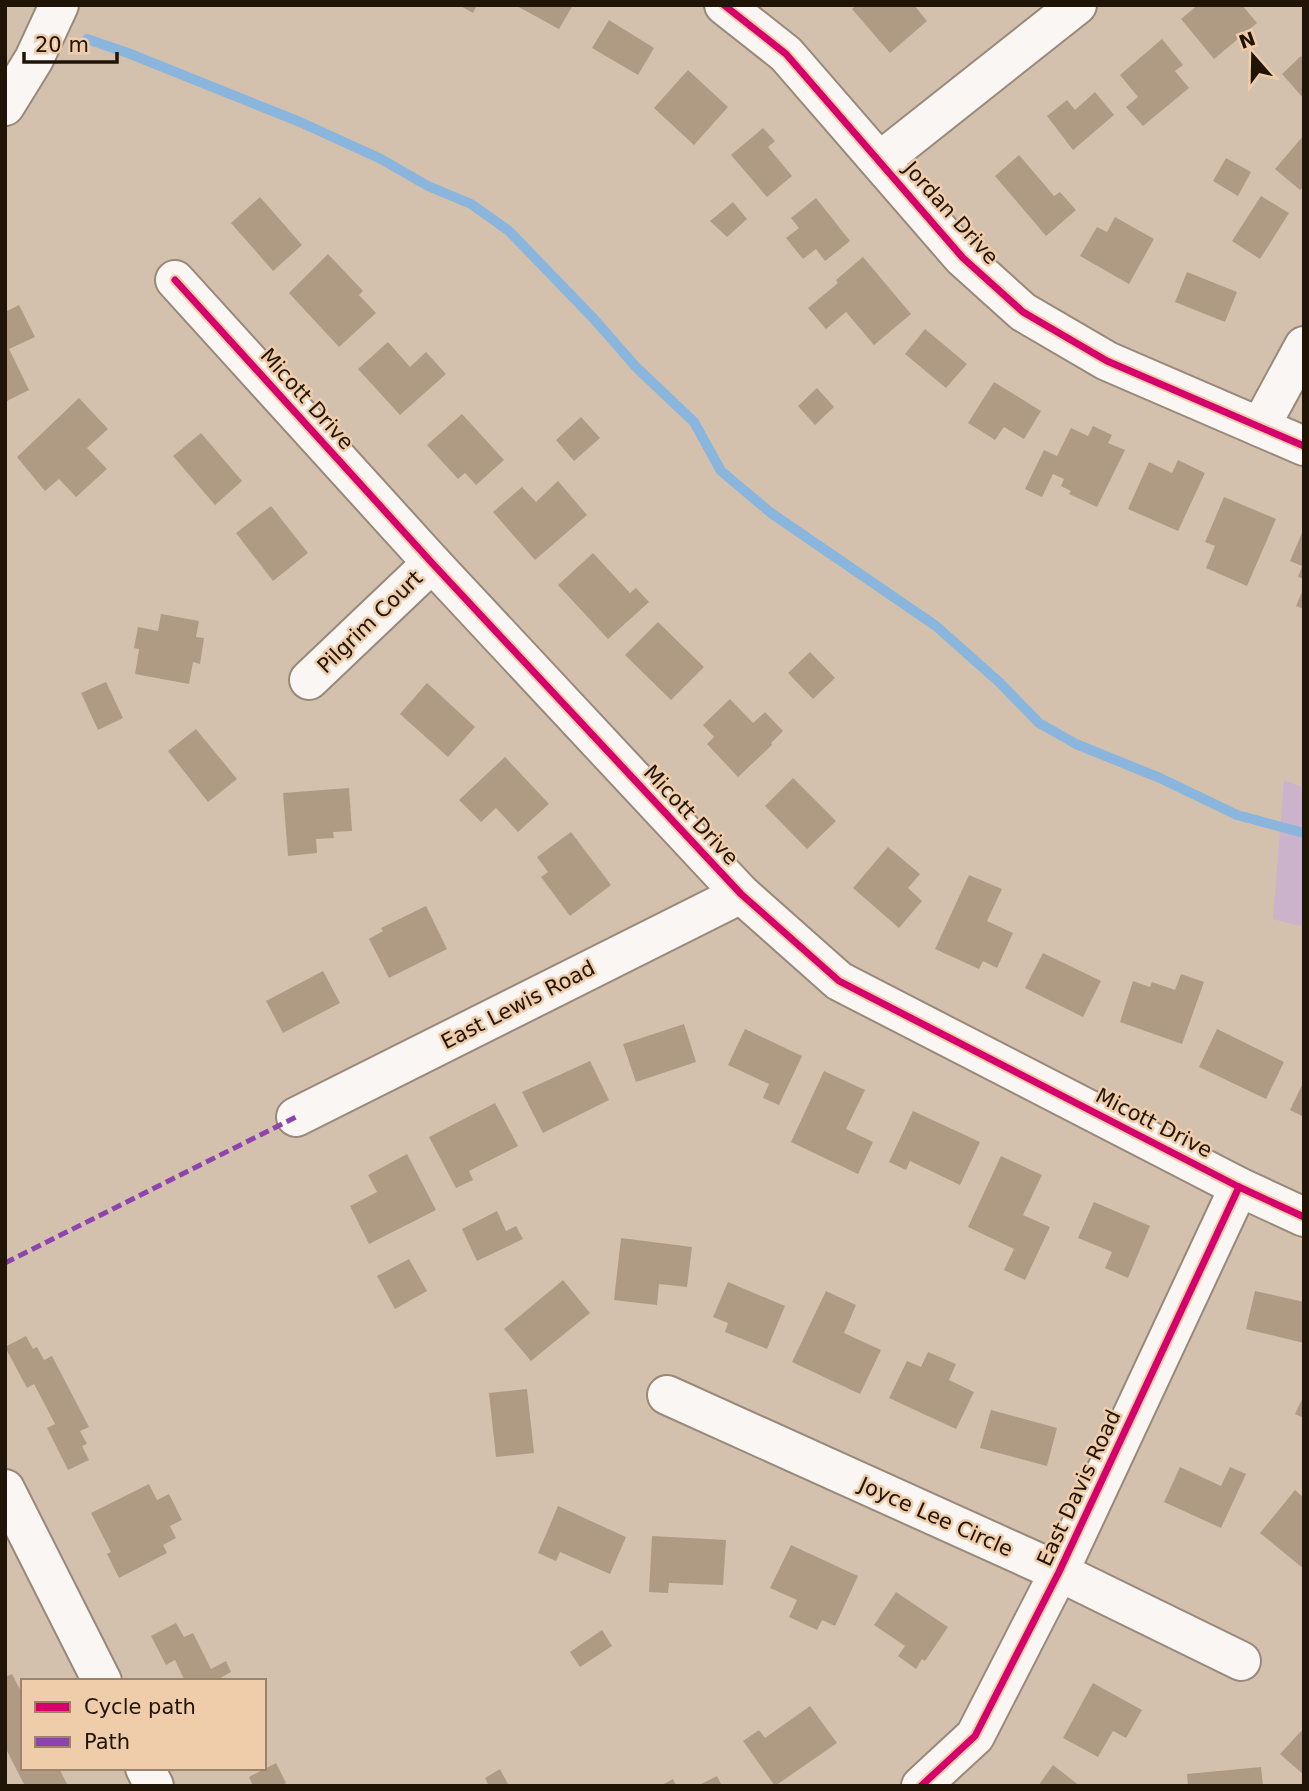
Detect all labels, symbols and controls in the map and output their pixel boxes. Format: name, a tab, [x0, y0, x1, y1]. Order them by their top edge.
scale bar	[24, 21, 117, 65]
north arrow	[1218, 21, 1288, 91]
text: N	[1236, 27, 1258, 53]
text: 20 m	[35, 33, 89, 57]
street label: Jordan Drive	[897, 155, 1003, 269]
street label: Micott Drive	[255, 344, 359, 454]
street label: Pilgrim Court	[313, 566, 427, 678]
street label: Micott Drive	[639, 760, 743, 870]
street label: East Lewis Road	[437, 956, 599, 1054]
street label: Micott Drive	[1092, 1083, 1216, 1163]
street label: East Davis Road	[1032, 1406, 1126, 1570]
street label: Joyce Lee Circle	[854, 1472, 1016, 1562]
legend	[21, 1679, 266, 1770]
text: Cycle path	[84, 1695, 196, 1719]
text: Path	[84, 1730, 130, 1754]

